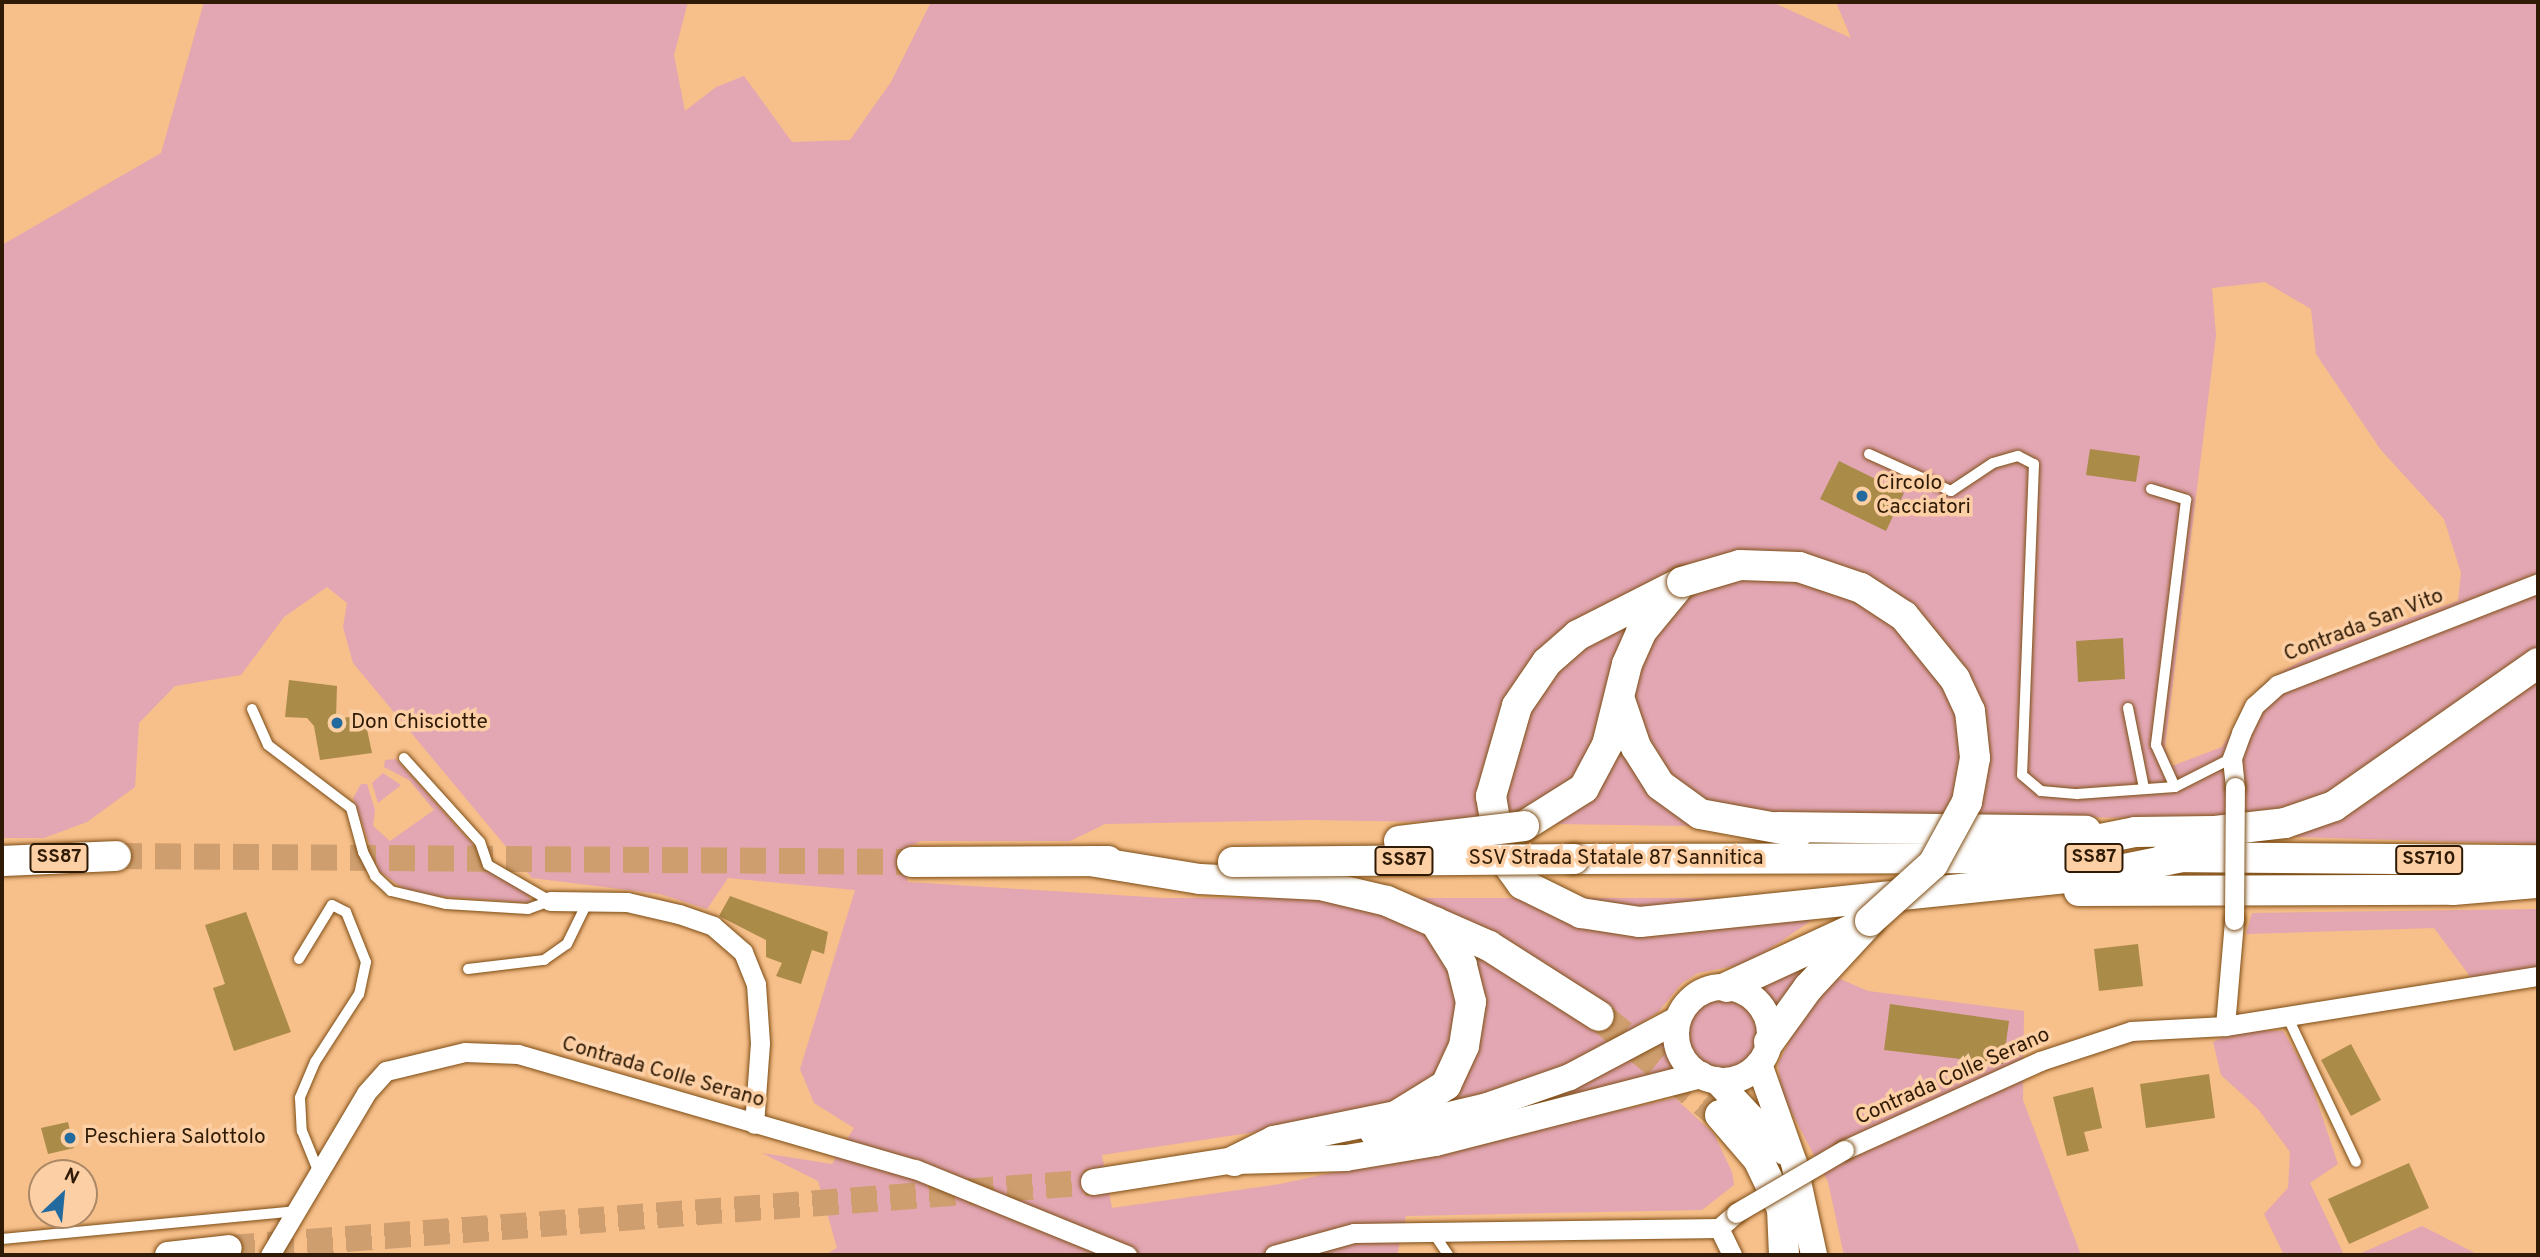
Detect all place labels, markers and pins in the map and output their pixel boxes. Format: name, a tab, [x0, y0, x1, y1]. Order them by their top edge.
place label: Circolo Cacciatori	[1876, 471, 1971, 521]
marker: Circolo Cacciatori	[1854, 488, 1870, 504]
place label: Don Chisciotte	[351, 710, 488, 736]
marker: Don Chisciotte	[329, 715, 345, 731]
place label: Peschiera Salottolo	[84, 1125, 266, 1151]
marker: Peschiera Salottolo	[62, 1130, 78, 1146]

